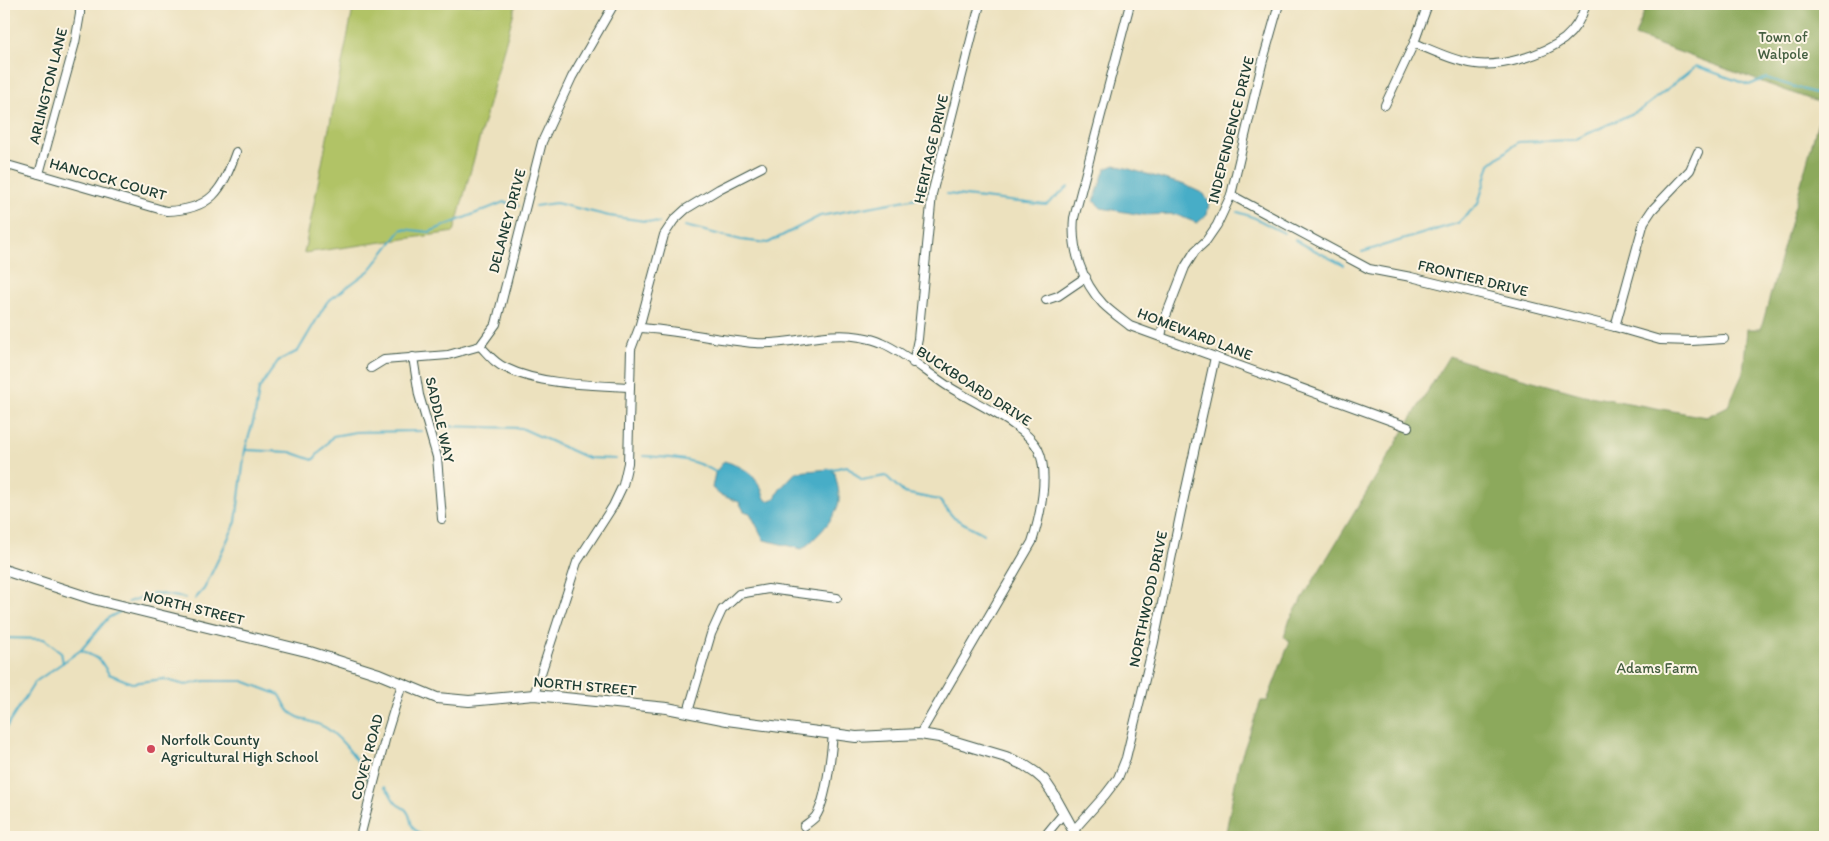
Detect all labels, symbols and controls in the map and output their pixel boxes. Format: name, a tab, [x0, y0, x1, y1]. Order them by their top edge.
street label: ARLINGTON LANE	[25, 26, 71, 146]
park label: Town of Walpole	[1758, 28, 1808, 63]
street label: INDEPENDENCE DRIVE	[1204, 54, 1258, 206]
street label: HERITAGE DRIVE	[910, 93, 952, 205]
street label: HANCOCK COURT	[47, 154, 169, 204]
street label: DELANEY DRIVE	[484, 167, 530, 275]
street label: FRONTIER DRIVE	[1416, 256, 1530, 300]
street label: HOMEWARD LANE	[1135, 304, 1255, 364]
street label: BUCKBOARD DRIVE	[913, 342, 1035, 430]
street label: SADDLE WAY	[421, 375, 459, 465]
street label: NORTHWOOD DRIVE	[1125, 529, 1171, 669]
street label: NORTH STREET	[142, 587, 247, 629]
park label: Adams Farm	[1616, 659, 1698, 677]
street label: NORTH STREET	[533, 673, 638, 700]
street label: COVEY ROAD	[347, 712, 387, 802]
place label: Norfolk County Agricultural High School	[161, 731, 319, 766]
marker: Norfolk County Agricultural High School	[145, 743, 157, 755]

